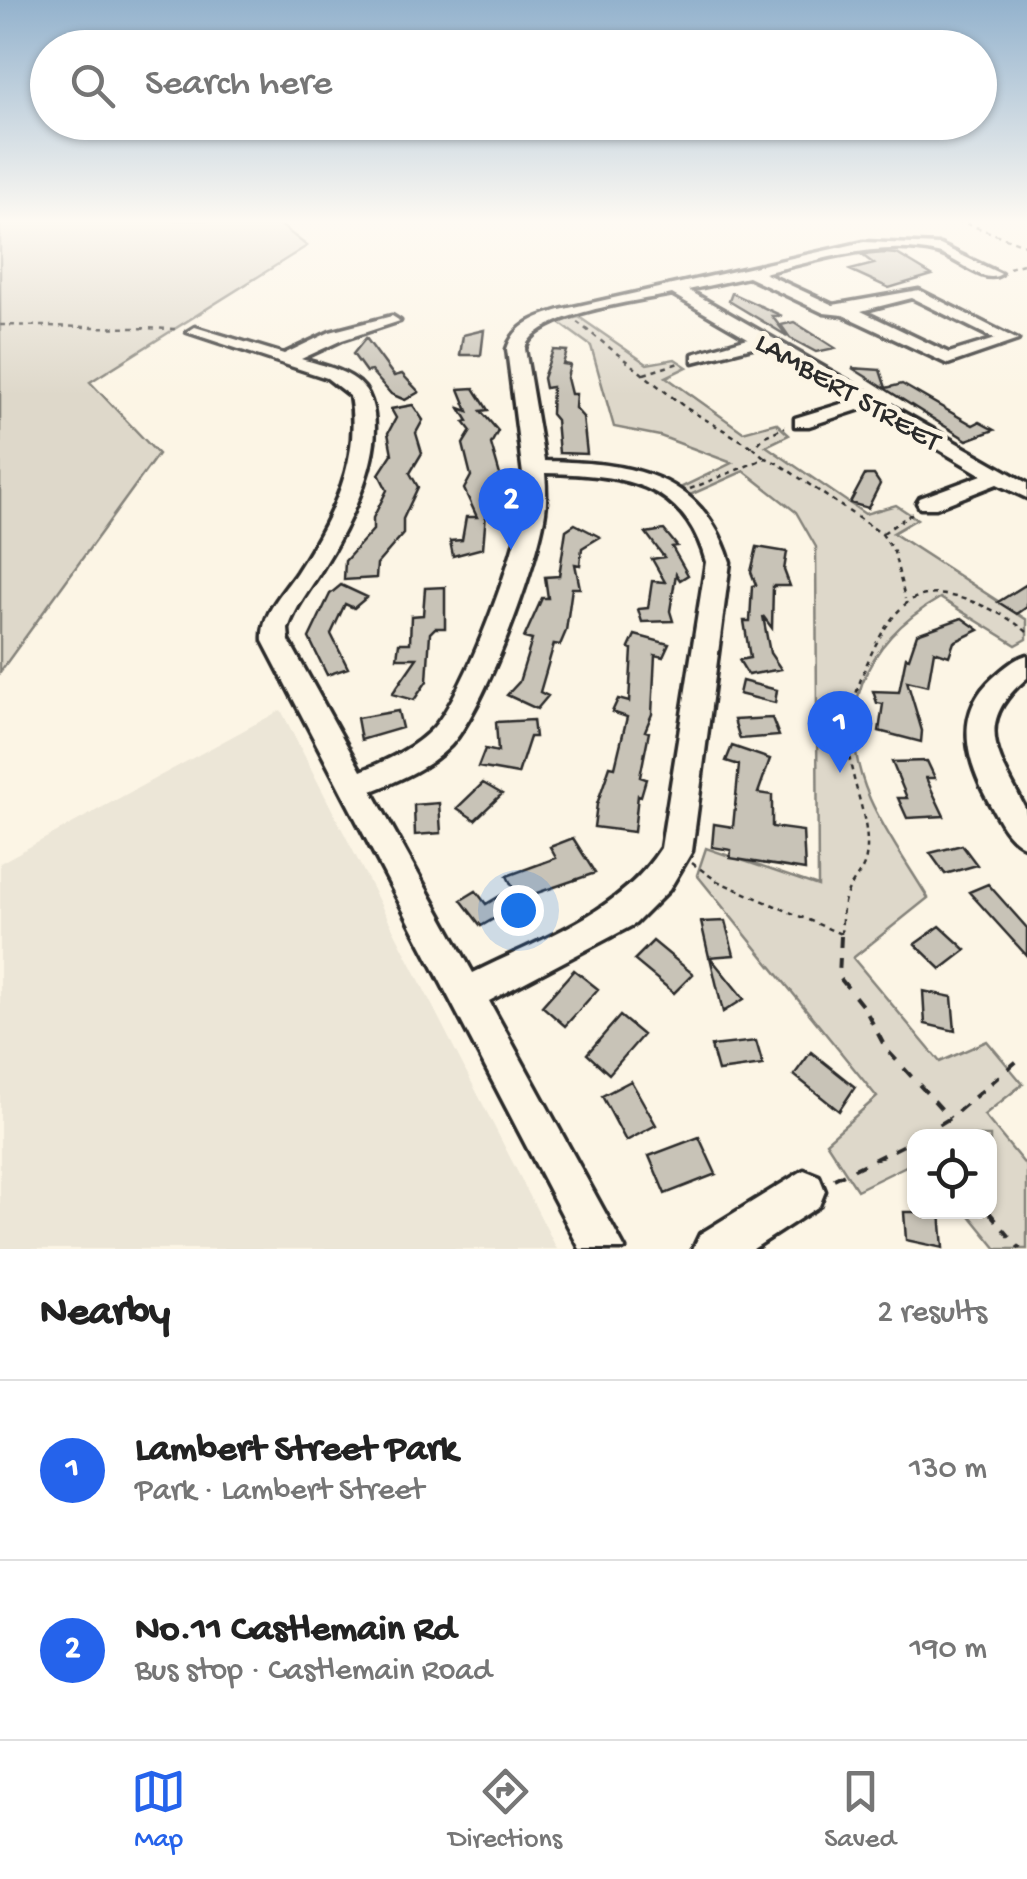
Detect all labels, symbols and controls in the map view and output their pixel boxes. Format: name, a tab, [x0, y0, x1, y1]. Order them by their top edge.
search box	[30, 30, 997, 140]
icon: search	[65, 58, 120, 113]
text: Search here	[145, 63, 332, 107]
street label: LAMBERT STREET	[748, 327, 947, 462]
pin: 2	[478, 468, 544, 550]
pin: 1	[808, 690, 872, 773]
your location	[493, 885, 544, 936]
map controls	[907, 1129, 997, 1219]
button: locate	[907, 1129, 997, 1219]
text: Nearby	[40, 1290, 170, 1339]
text: 2 results	[877, 1295, 987, 1333]
text: Lambert Street Park	[135, 1429, 457, 1473]
text: 1	[66, 1451, 79, 1489]
text: 130 m	[909, 1451, 987, 1489]
text: Park · Lambert Street	[135, 1473, 424, 1511]
text: No.11 Castlemain Rd	[135, 1609, 456, 1653]
text: 2	[65, 1631, 80, 1669]
text: 190 m	[910, 1631, 987, 1669]
text: Bus stop · Castlemain Road	[135, 1653, 492, 1691]
tab: Map	[131, 1764, 186, 1857]
tab: Directions	[448, 1764, 562, 1857]
tab: Saved	[824, 1764, 896, 1857]

